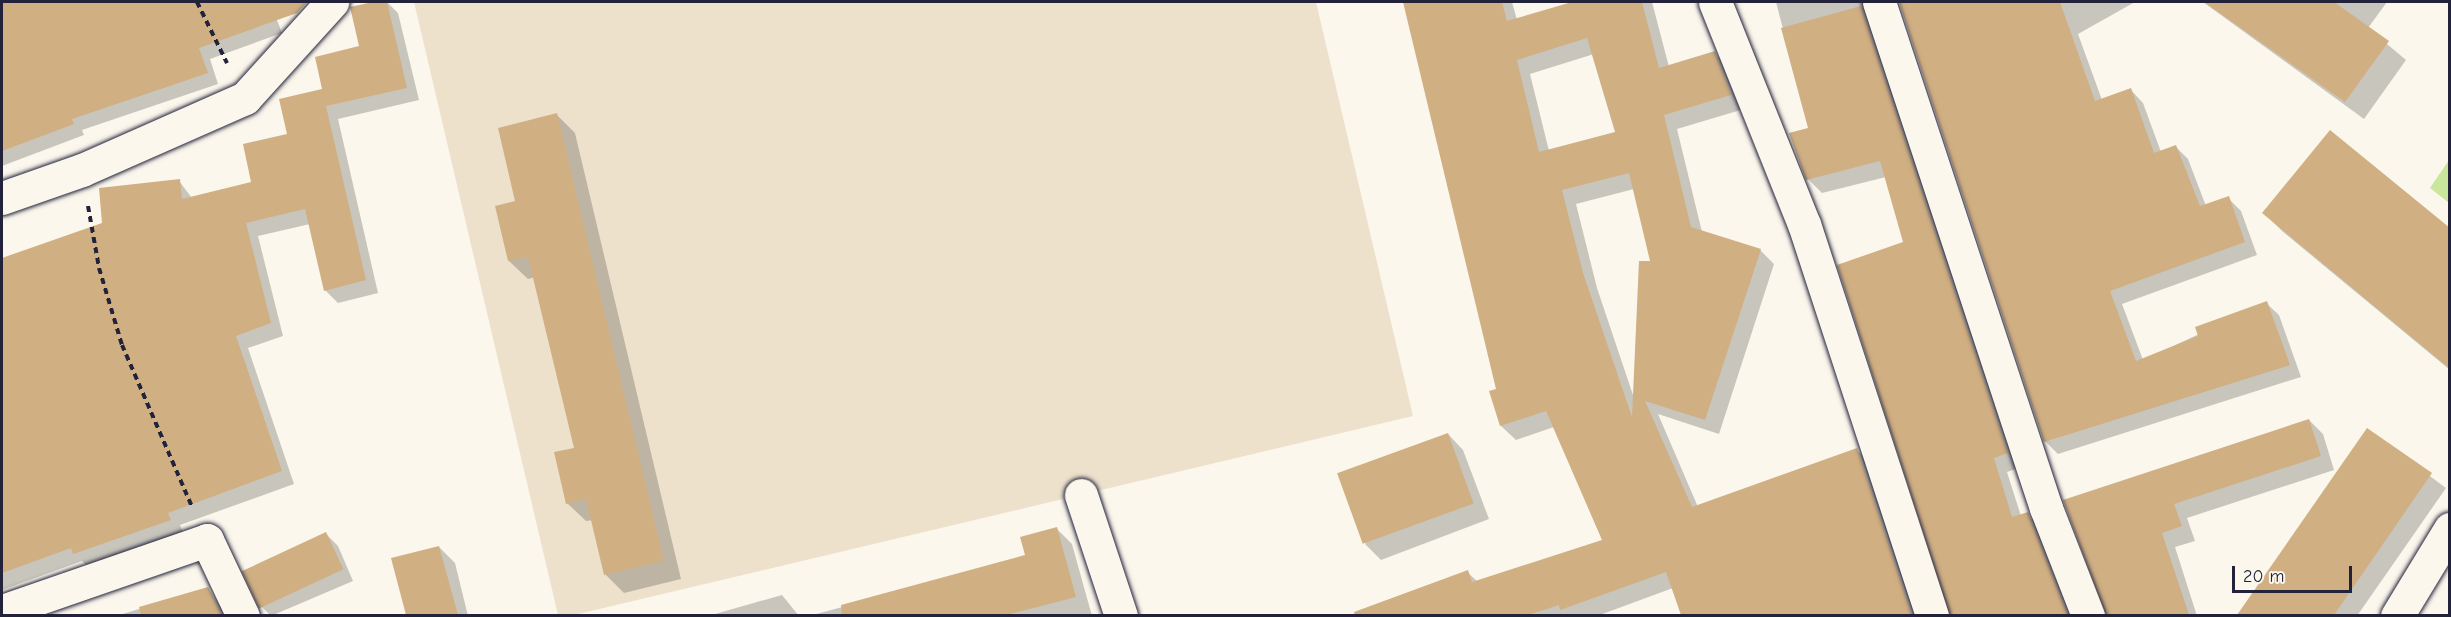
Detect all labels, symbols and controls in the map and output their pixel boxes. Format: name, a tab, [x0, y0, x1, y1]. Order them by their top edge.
scale bar	[2235, 554, 2355, 592]
text: 20 m	[2243, 566, 2284, 587]

